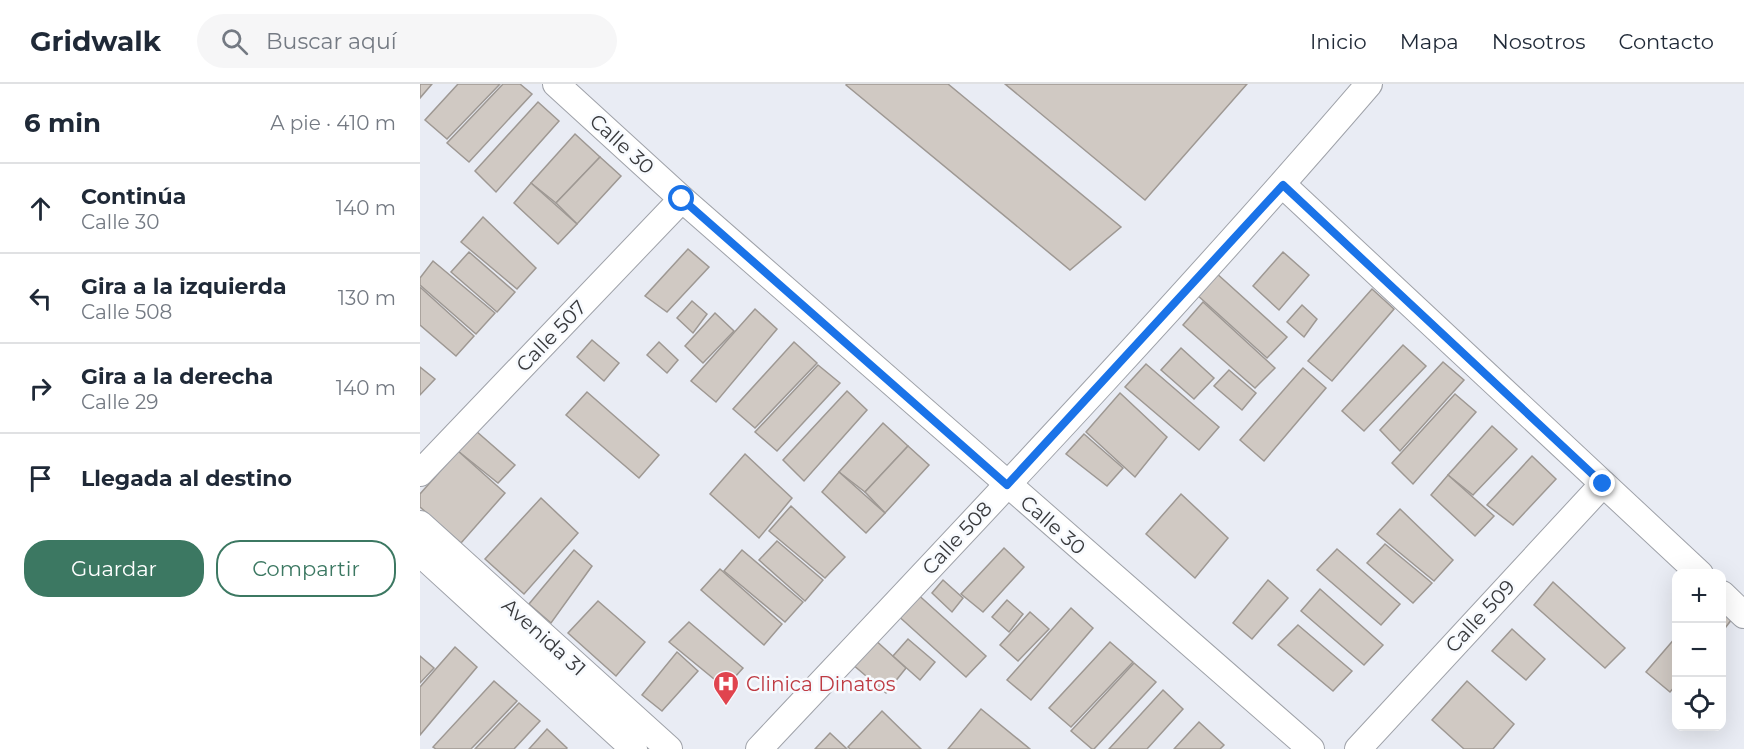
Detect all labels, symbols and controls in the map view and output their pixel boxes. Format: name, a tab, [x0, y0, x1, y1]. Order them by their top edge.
search box	[197, 14, 617, 68]
text: Gridwalk	[30, 24, 161, 58]
icon: search	[218, 25, 251, 58]
text: Buscar aquí	[266, 28, 397, 55]
text: Inicio	[1310, 29, 1367, 54]
text: Mapa	[1400, 29, 1459, 54]
text: Nosotros	[1492, 29, 1585, 54]
text: Contacto	[1618, 29, 1714, 54]
text: 6 min	[24, 107, 101, 139]
street label: Calle 30	[585, 109, 659, 179]
text: A pie · 410 m	[270, 111, 396, 135]
text: Continúa	[81, 183, 186, 210]
route start	[668, 185, 694, 211]
icon: ahead	[24, 192, 57, 225]
text: 140 m	[336, 196, 396, 220]
text: Calle 30	[81, 210, 159, 234]
text: Gira a la izquierda	[81, 273, 287, 300]
icon: left	[24, 282, 57, 315]
text: 130 m	[338, 286, 396, 310]
street label: Calle 507	[511, 295, 591, 377]
text: Calle 508	[81, 300, 172, 324]
text: Gira a la derecha	[81, 363, 273, 390]
icon: right	[24, 372, 57, 405]
text: 140 m	[336, 376, 396, 400]
text: Calle 29	[81, 390, 158, 414]
icon: arrive	[24, 462, 57, 495]
text: Llegada al destino	[81, 465, 292, 492]
route end	[1589, 470, 1615, 496]
street label: Calle 30	[1016, 490, 1090, 560]
street label: Calle 508	[917, 496, 997, 580]
button: Guardar	[24, 540, 204, 597]
button: Compartir	[216, 540, 396, 597]
map controls	[1672, 569, 1726, 731]
button: +	[1672, 569, 1726, 623]
street label: Calle 509	[1440, 575, 1520, 657]
street label: Avenida 31	[497, 593, 591, 681]
button: −	[1672, 623, 1726, 677]
hospital icon: Clinica Dinatos	[711, 669, 741, 707]
place label: Clinica Dinatos	[746, 672, 896, 696]
button: locate	[1672, 677, 1726, 731]

